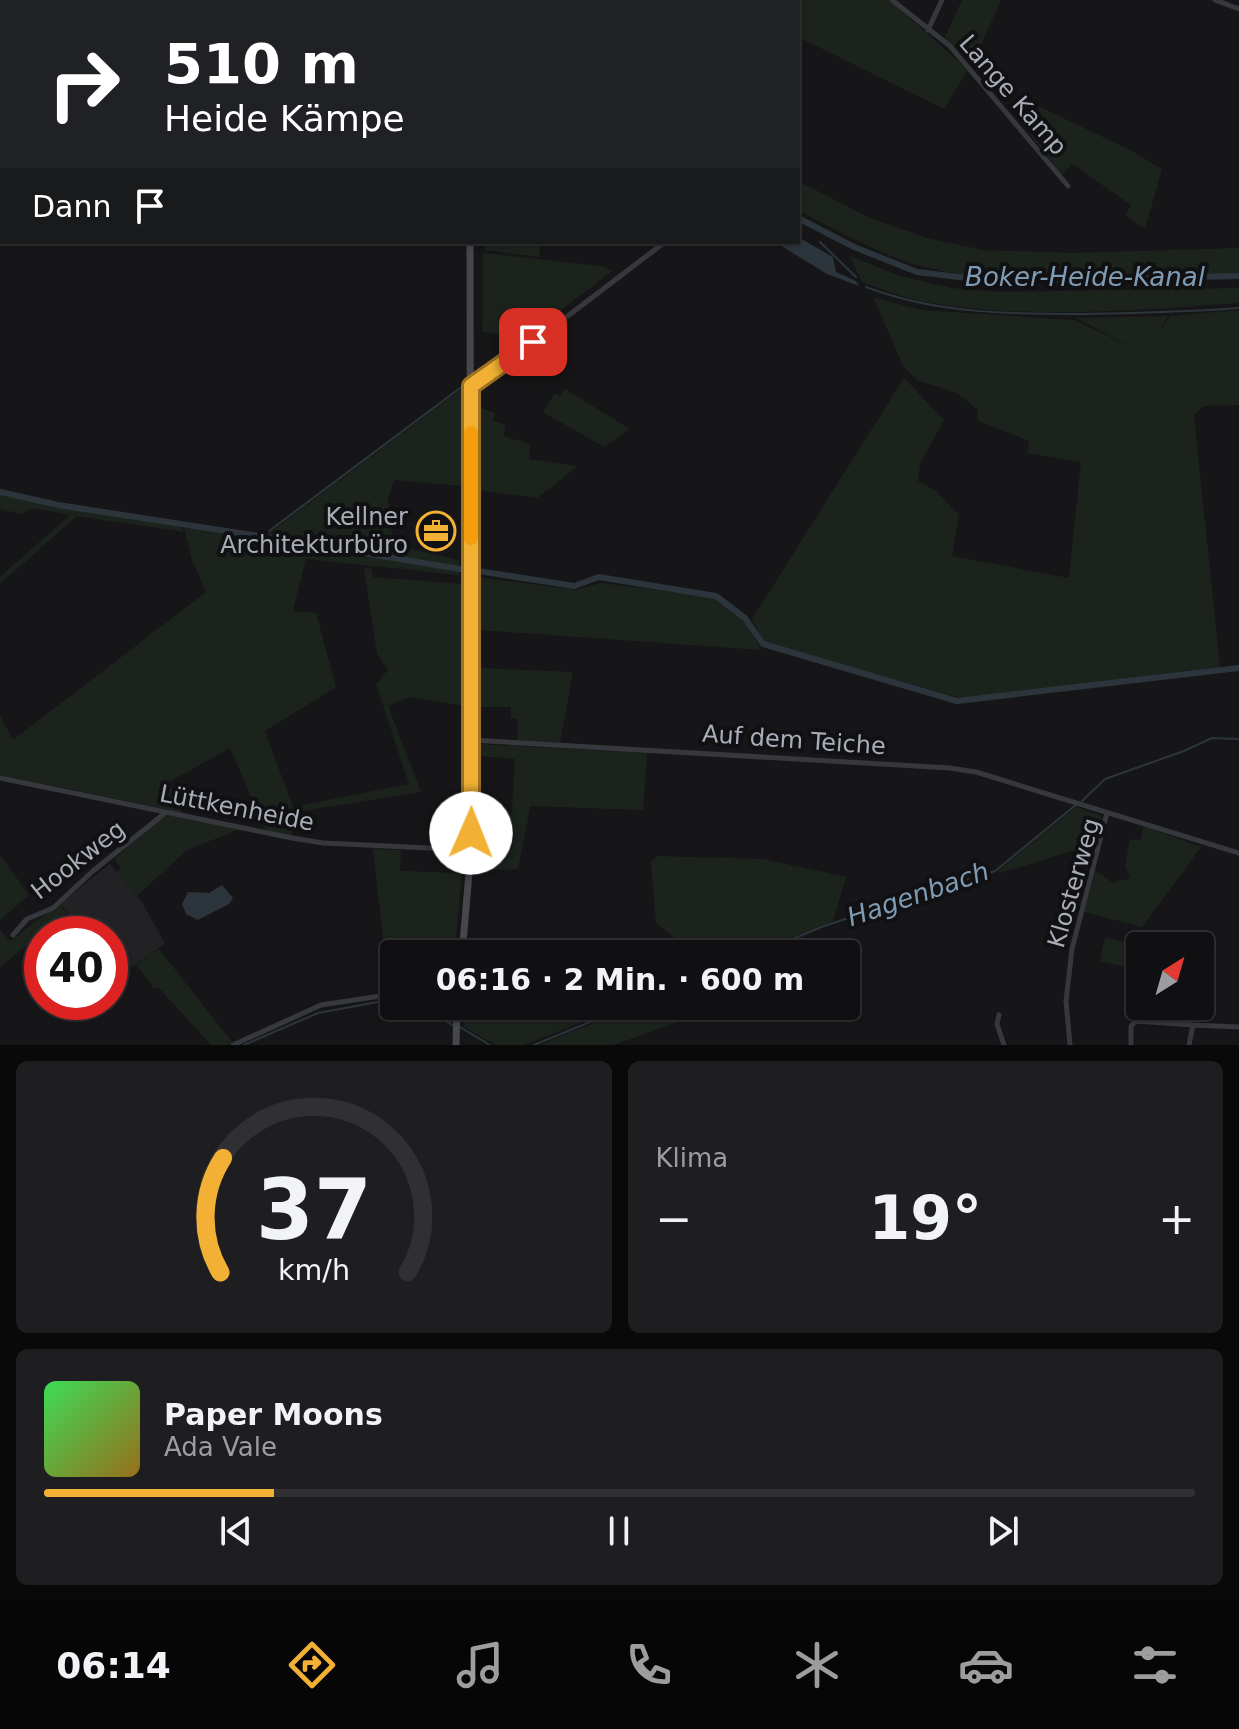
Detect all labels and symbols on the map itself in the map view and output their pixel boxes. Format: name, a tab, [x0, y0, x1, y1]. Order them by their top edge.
street label: Lange Kamp	[953, 29, 1073, 161]
water label: Boker-Heide-Kanal	[965, 262, 1206, 292]
pin	[499, 308, 567, 376]
place label: Kellner Architekturbüro	[220, 503, 408, 559]
office icon: Kellner Architekturbüro	[415, 510, 457, 552]
street label: Auf dem Teiche	[701, 720, 887, 760]
street label: Lüttkenheide	[157, 779, 317, 837]
position arrow	[429, 791, 513, 875]
street label: Hookweg	[26, 815, 130, 905]
street label: Klosterweg	[1042, 815, 1106, 951]
water label: Hagenbach	[843, 856, 993, 932]
speed limit sign: 40	[24, 916, 128, 1020]
north arrow	[1126, 932, 1214, 1020]

